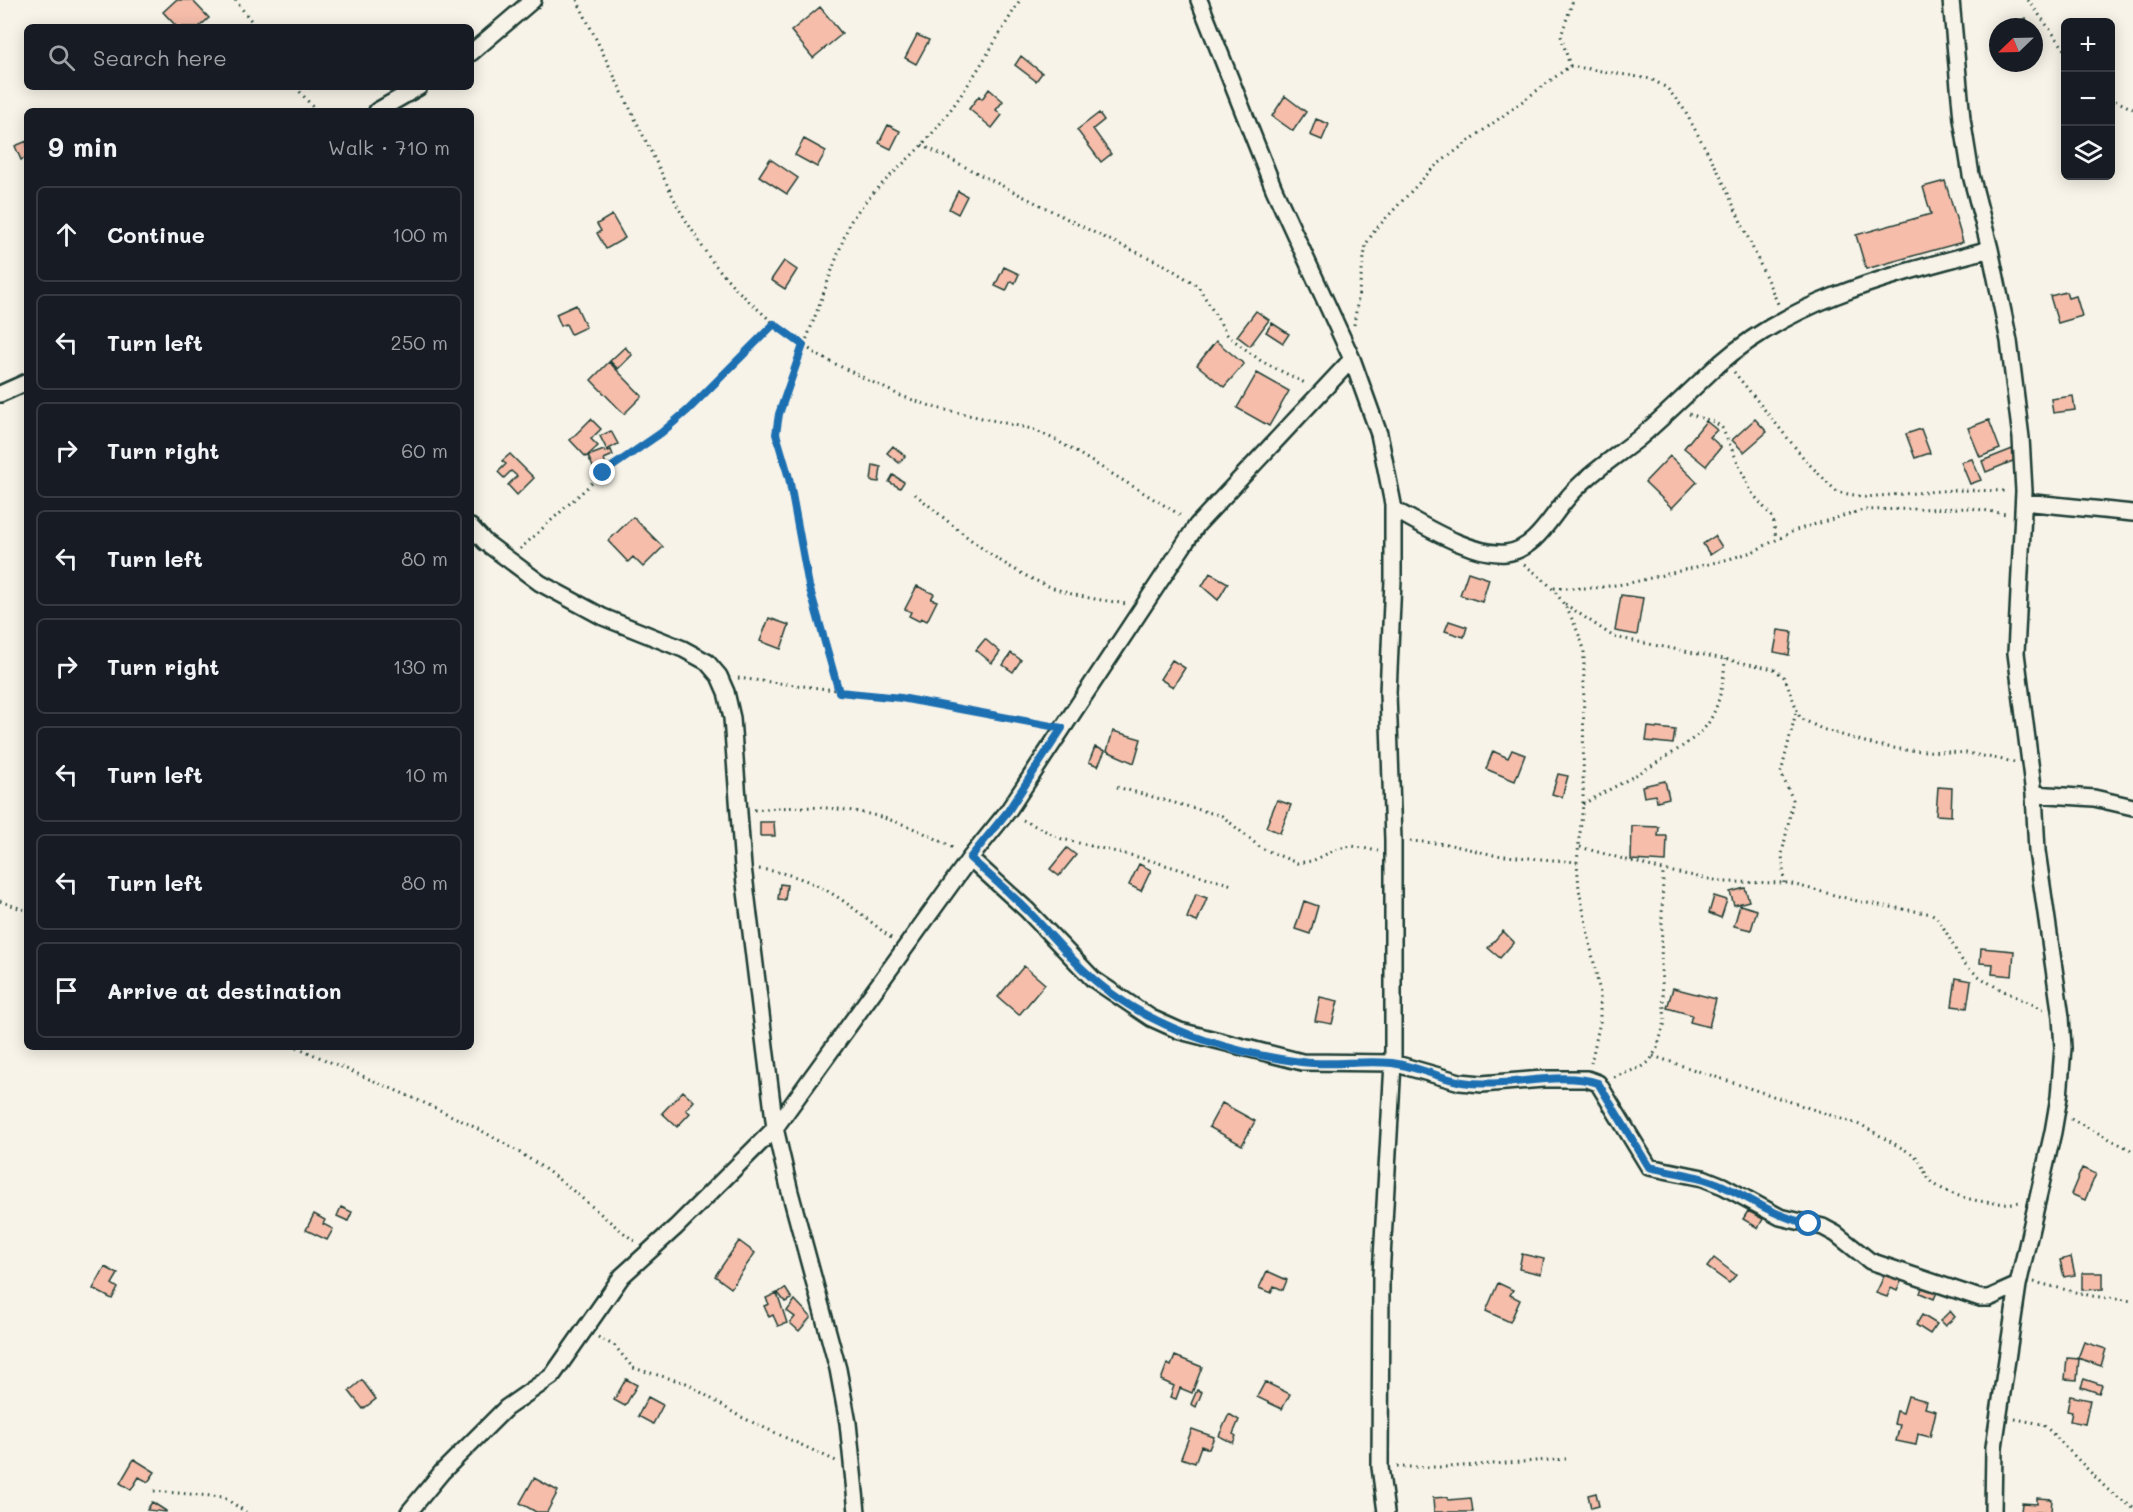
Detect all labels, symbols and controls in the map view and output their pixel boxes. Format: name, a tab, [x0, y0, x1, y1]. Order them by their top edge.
north arrow	[1989, 18, 2043, 72]
map controls	[2061, 18, 2115, 180]
button: +	[2061, 18, 2115, 72]
search box	[24, 24, 474, 90]
icon: search	[45, 41, 78, 74]
text: Search here	[93, 43, 227, 72]
button: −	[2061, 72, 2115, 126]
button: layers	[2061, 126, 2115, 180]
text: 9 min	[48, 130, 117, 164]
text: Walk · 710 m	[328, 134, 450, 160]
icon: ahead	[50, 218, 83, 251]
text: Continue	[107, 220, 205, 249]
text: 100 m	[392, 221, 448, 247]
icon: left	[50, 326, 83, 359]
text: Turn left	[107, 328, 203, 357]
text: 250 m	[391, 329, 448, 355]
icon: right	[50, 434, 83, 467]
text: Turn right	[107, 436, 219, 465]
text: 60 m	[401, 437, 448, 463]
route end	[589, 459, 615, 485]
icon: left	[50, 542, 83, 575]
text: Turn left	[107, 544, 203, 573]
text: 80 m	[401, 545, 448, 571]
icon: right	[50, 650, 83, 683]
text: Turn right	[107, 652, 219, 681]
text: 130 m	[393, 653, 448, 679]
icon: left	[50, 758, 83, 791]
text: Turn left	[107, 760, 203, 789]
text: 10 m	[404, 761, 448, 787]
icon: left	[50, 866, 83, 899]
text: Turn left	[107, 868, 203, 897]
text: 80 m	[401, 869, 448, 895]
icon: arrive	[50, 974, 83, 1007]
text: Arrive at destination	[107, 976, 342, 1005]
route start	[1795, 1210, 1821, 1236]

